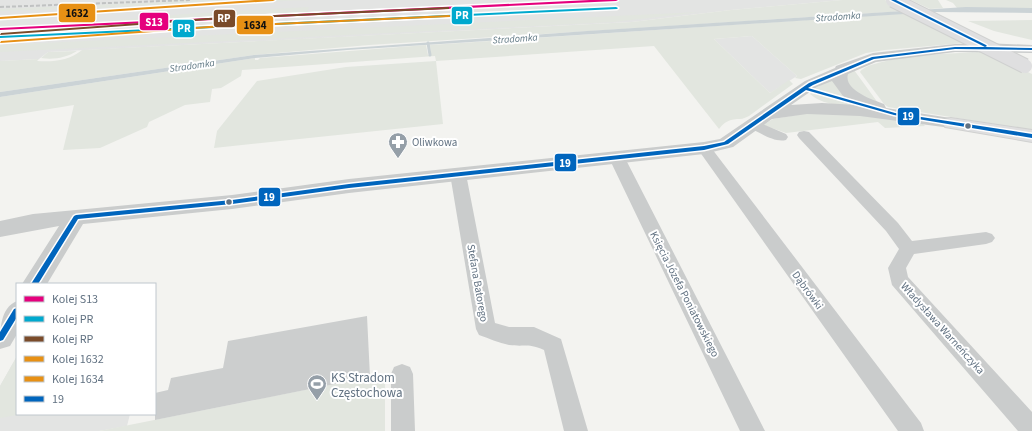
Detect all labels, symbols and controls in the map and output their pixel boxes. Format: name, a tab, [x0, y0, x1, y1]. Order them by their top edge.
line badge: 1632	[58, 3, 96, 23]
text: 1632	[65, 6, 89, 21]
line badge: PR	[451, 6, 473, 25]
text: PR	[455, 8, 469, 23]
water label: Stradomka	[815, 8, 862, 26]
line badge: RP	[213, 9, 236, 28]
text: RP	[217, 11, 231, 26]
line badge: S13	[139, 12, 169, 31]
text: S13	[145, 15, 163, 30]
line badge: 1634	[236, 15, 274, 35]
text: 1634	[243, 18, 267, 33]
line badge: PR	[172, 19, 195, 38]
text: PR	[177, 21, 191, 36]
water label: Stradomka	[492, 30, 539, 48]
water label: Stradomka	[169, 56, 216, 76]
line badge: 19	[897, 107, 920, 126]
text: 19	[902, 109, 914, 124]
unlabelled marker	[963, 121, 973, 131]
pharmacy icon: Oliwkowa	[387, 131, 409, 159]
place label: Oliwkowa	[412, 135, 457, 150]
line badge: 19	[554, 153, 577, 172]
text: 19	[559, 156, 571, 171]
line badge: 19	[258, 187, 281, 207]
text: 19	[263, 190, 275, 205]
unlabelled marker	[224, 197, 234, 207]
street label: Księcia Józefa Poniatowskiego	[646, 229, 723, 360]
street label: Stefana Batorego	[463, 243, 492, 323]
street label: Dąbrówki	[789, 268, 827, 313]
street label: Władysława Warneńczyka	[897, 279, 988, 377]
legend	[16, 283, 156, 415]
text: Kolej S13	[52, 291, 98, 308]
text: Kolej PR	[52, 311, 94, 328]
text: Kolej RP	[52, 331, 94, 348]
text: Kolej 1632	[52, 351, 104, 368]
place label: KS Stradom Częstochowa	[331, 369, 402, 402]
text: Kolej 1634	[52, 371, 104, 388]
sports icon: KS Stradom Częstochowa	[306, 373, 328, 401]
text: 19	[52, 391, 64, 408]

